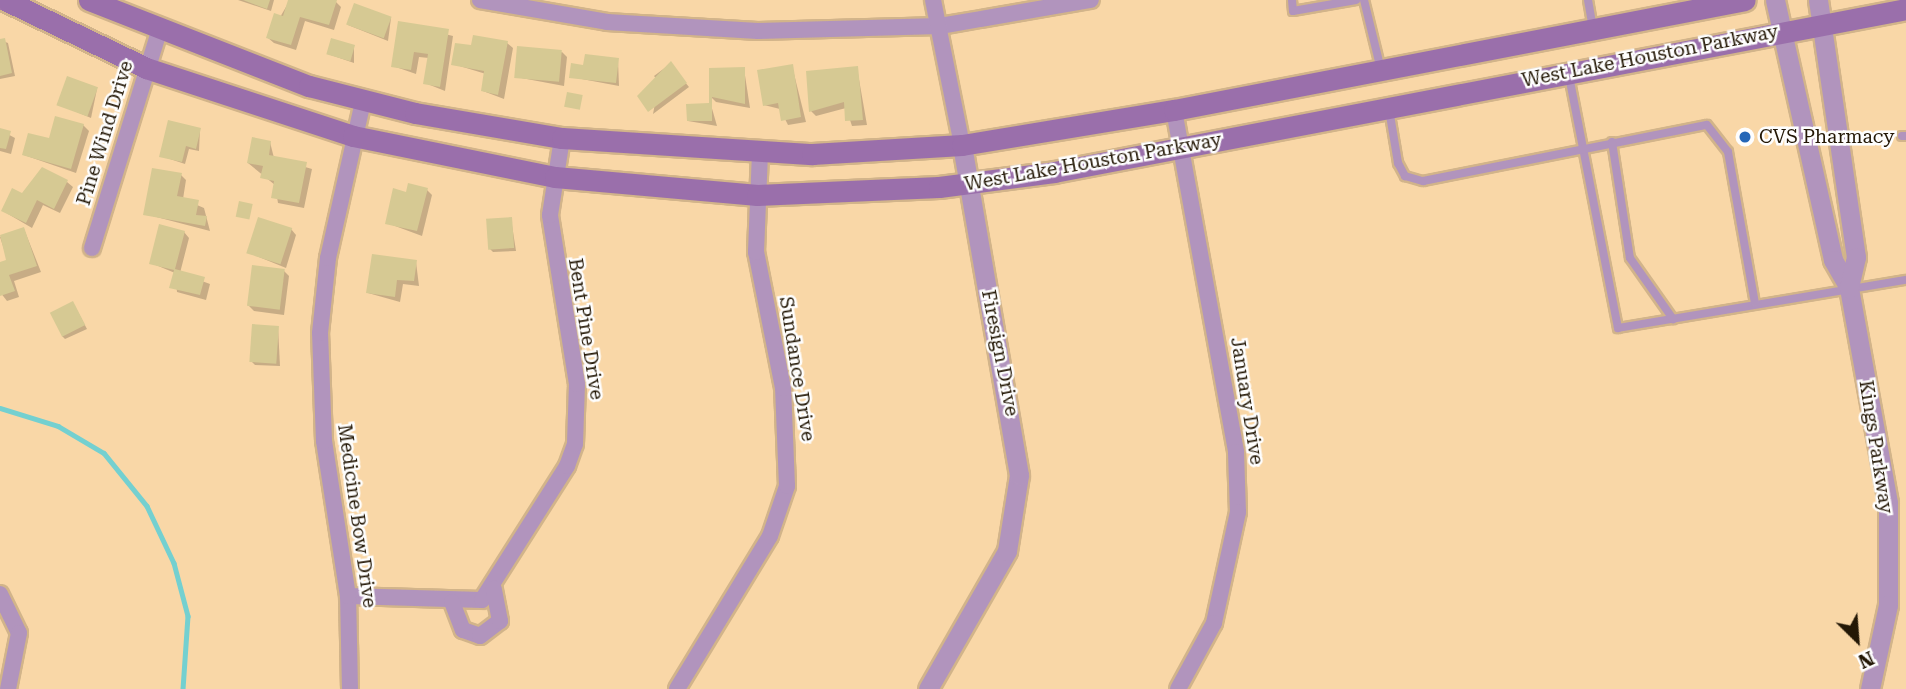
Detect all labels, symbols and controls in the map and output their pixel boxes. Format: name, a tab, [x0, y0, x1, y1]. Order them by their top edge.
street label: West Lake Houston Parkway	[1520, 20, 1780, 92]
street label: Pine Wind Drive	[72, 58, 138, 208]
place label: CVS Pharmacy	[1759, 126, 1895, 148]
street label: West Lake Houston Parkway	[963, 128, 1223, 196]
marker: CVS Pharmacy	[1737, 129, 1753, 145]
street label: Bent Pine Drive	[564, 257, 608, 401]
street label: Firesign Drive	[977, 288, 1023, 418]
street label: Sundance Drive	[774, 295, 820, 443]
street label: January Drive	[1226, 336, 1268, 466]
street label: Kings Parkway	[1854, 379, 1898, 515]
street label: Medicine Bow Drive	[333, 423, 381, 609]
north arrow	[1822, 605, 1892, 675]
text: N	[1855, 646, 1878, 673]

